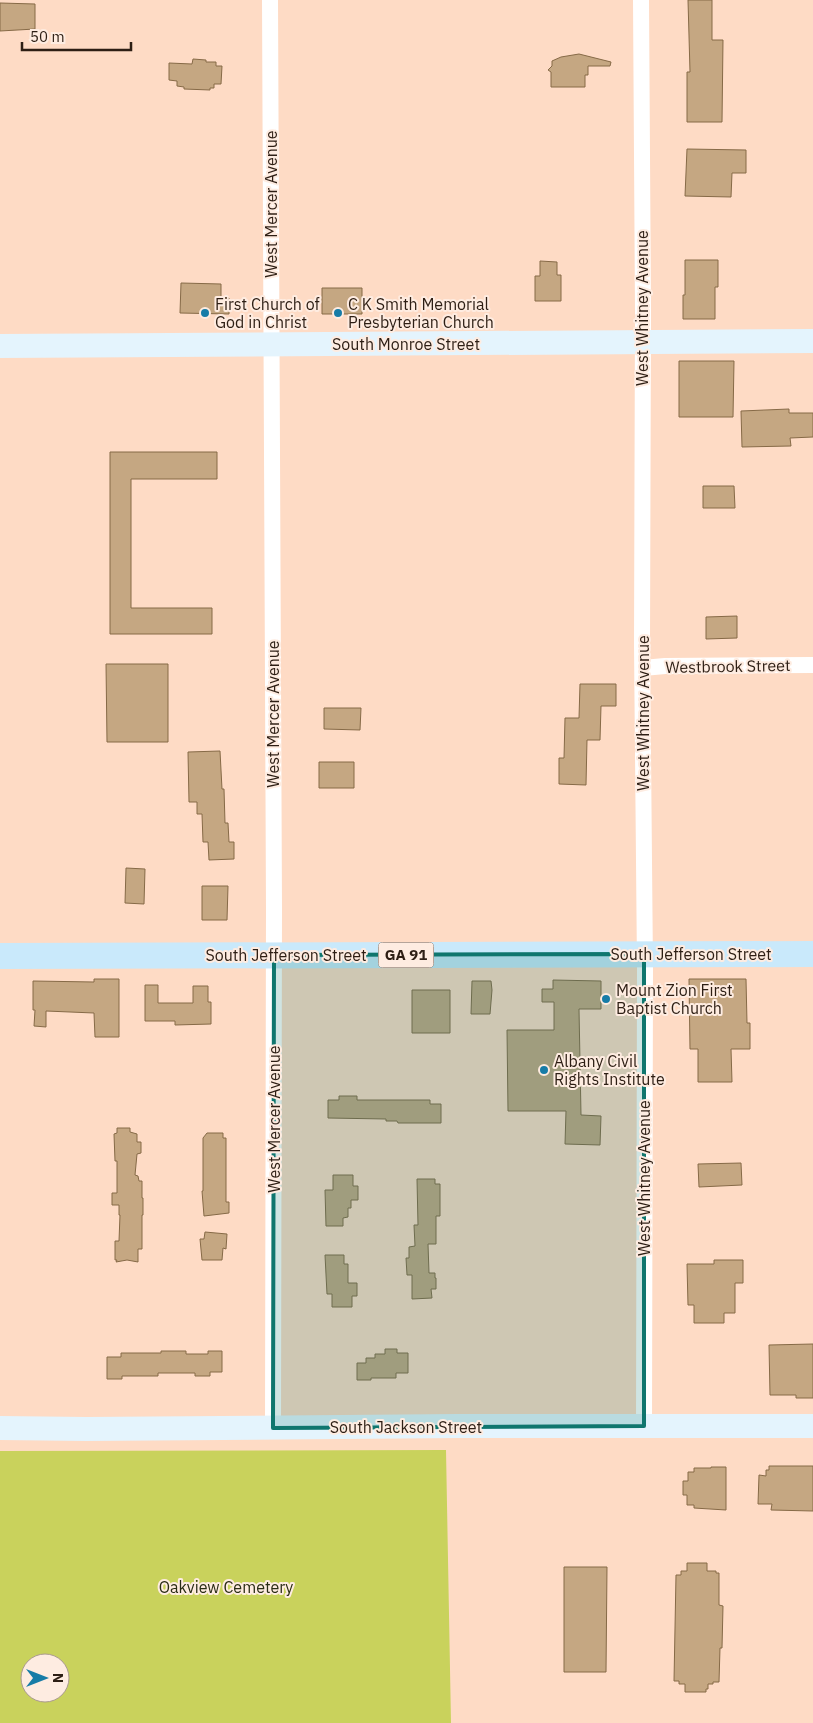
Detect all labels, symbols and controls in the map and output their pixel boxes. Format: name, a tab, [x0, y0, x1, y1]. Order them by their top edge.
scale bar	[22, 20, 131, 52]
text: 50 m	[30, 27, 65, 46]
street label: West Mercer Avenue	[261, 130, 281, 278]
street label: West Whitney Avenue	[632, 230, 652, 386]
place label: First Church of God in Christ	[215, 294, 320, 332]
place label: C K Smith Memorial Presbyterian Church	[348, 294, 494, 332]
marker: First Church of God in Christ	[199, 307, 211, 319]
marker: C K Smith Memorial Presbyterian Church	[332, 307, 344, 319]
street label: South Monroe Street	[332, 334, 480, 354]
street label: West Whitney Avenue	[633, 635, 653, 791]
street label: West Mercer Avenue	[263, 640, 283, 788]
street label: Westbrook Street	[665, 655, 791, 677]
road number: GA 91	[378, 942, 434, 968]
street label: South Jefferson Street	[610, 944, 772, 964]
street label: South Jefferson Street	[205, 945, 367, 965]
place label: Mount Zion First Baptist Church	[616, 980, 733, 1018]
marker: Mount Zion First Baptist Church	[600, 993, 612, 1005]
street label: West Mercer Avenue	[264, 1045, 284, 1193]
place label: Albany Civil Rights Institute	[554, 1051, 665, 1089]
marker: Albany Civil Rights Institute	[538, 1064, 550, 1076]
street label: West Whitney Avenue	[634, 1100, 654, 1256]
street label: South Jackson Street	[330, 1417, 482, 1437]
park label: Oakview Cemetery	[159, 1577, 293, 1597]
north arrow	[20, 1653, 70, 1703]
text: N	[49, 1673, 67, 1683]

